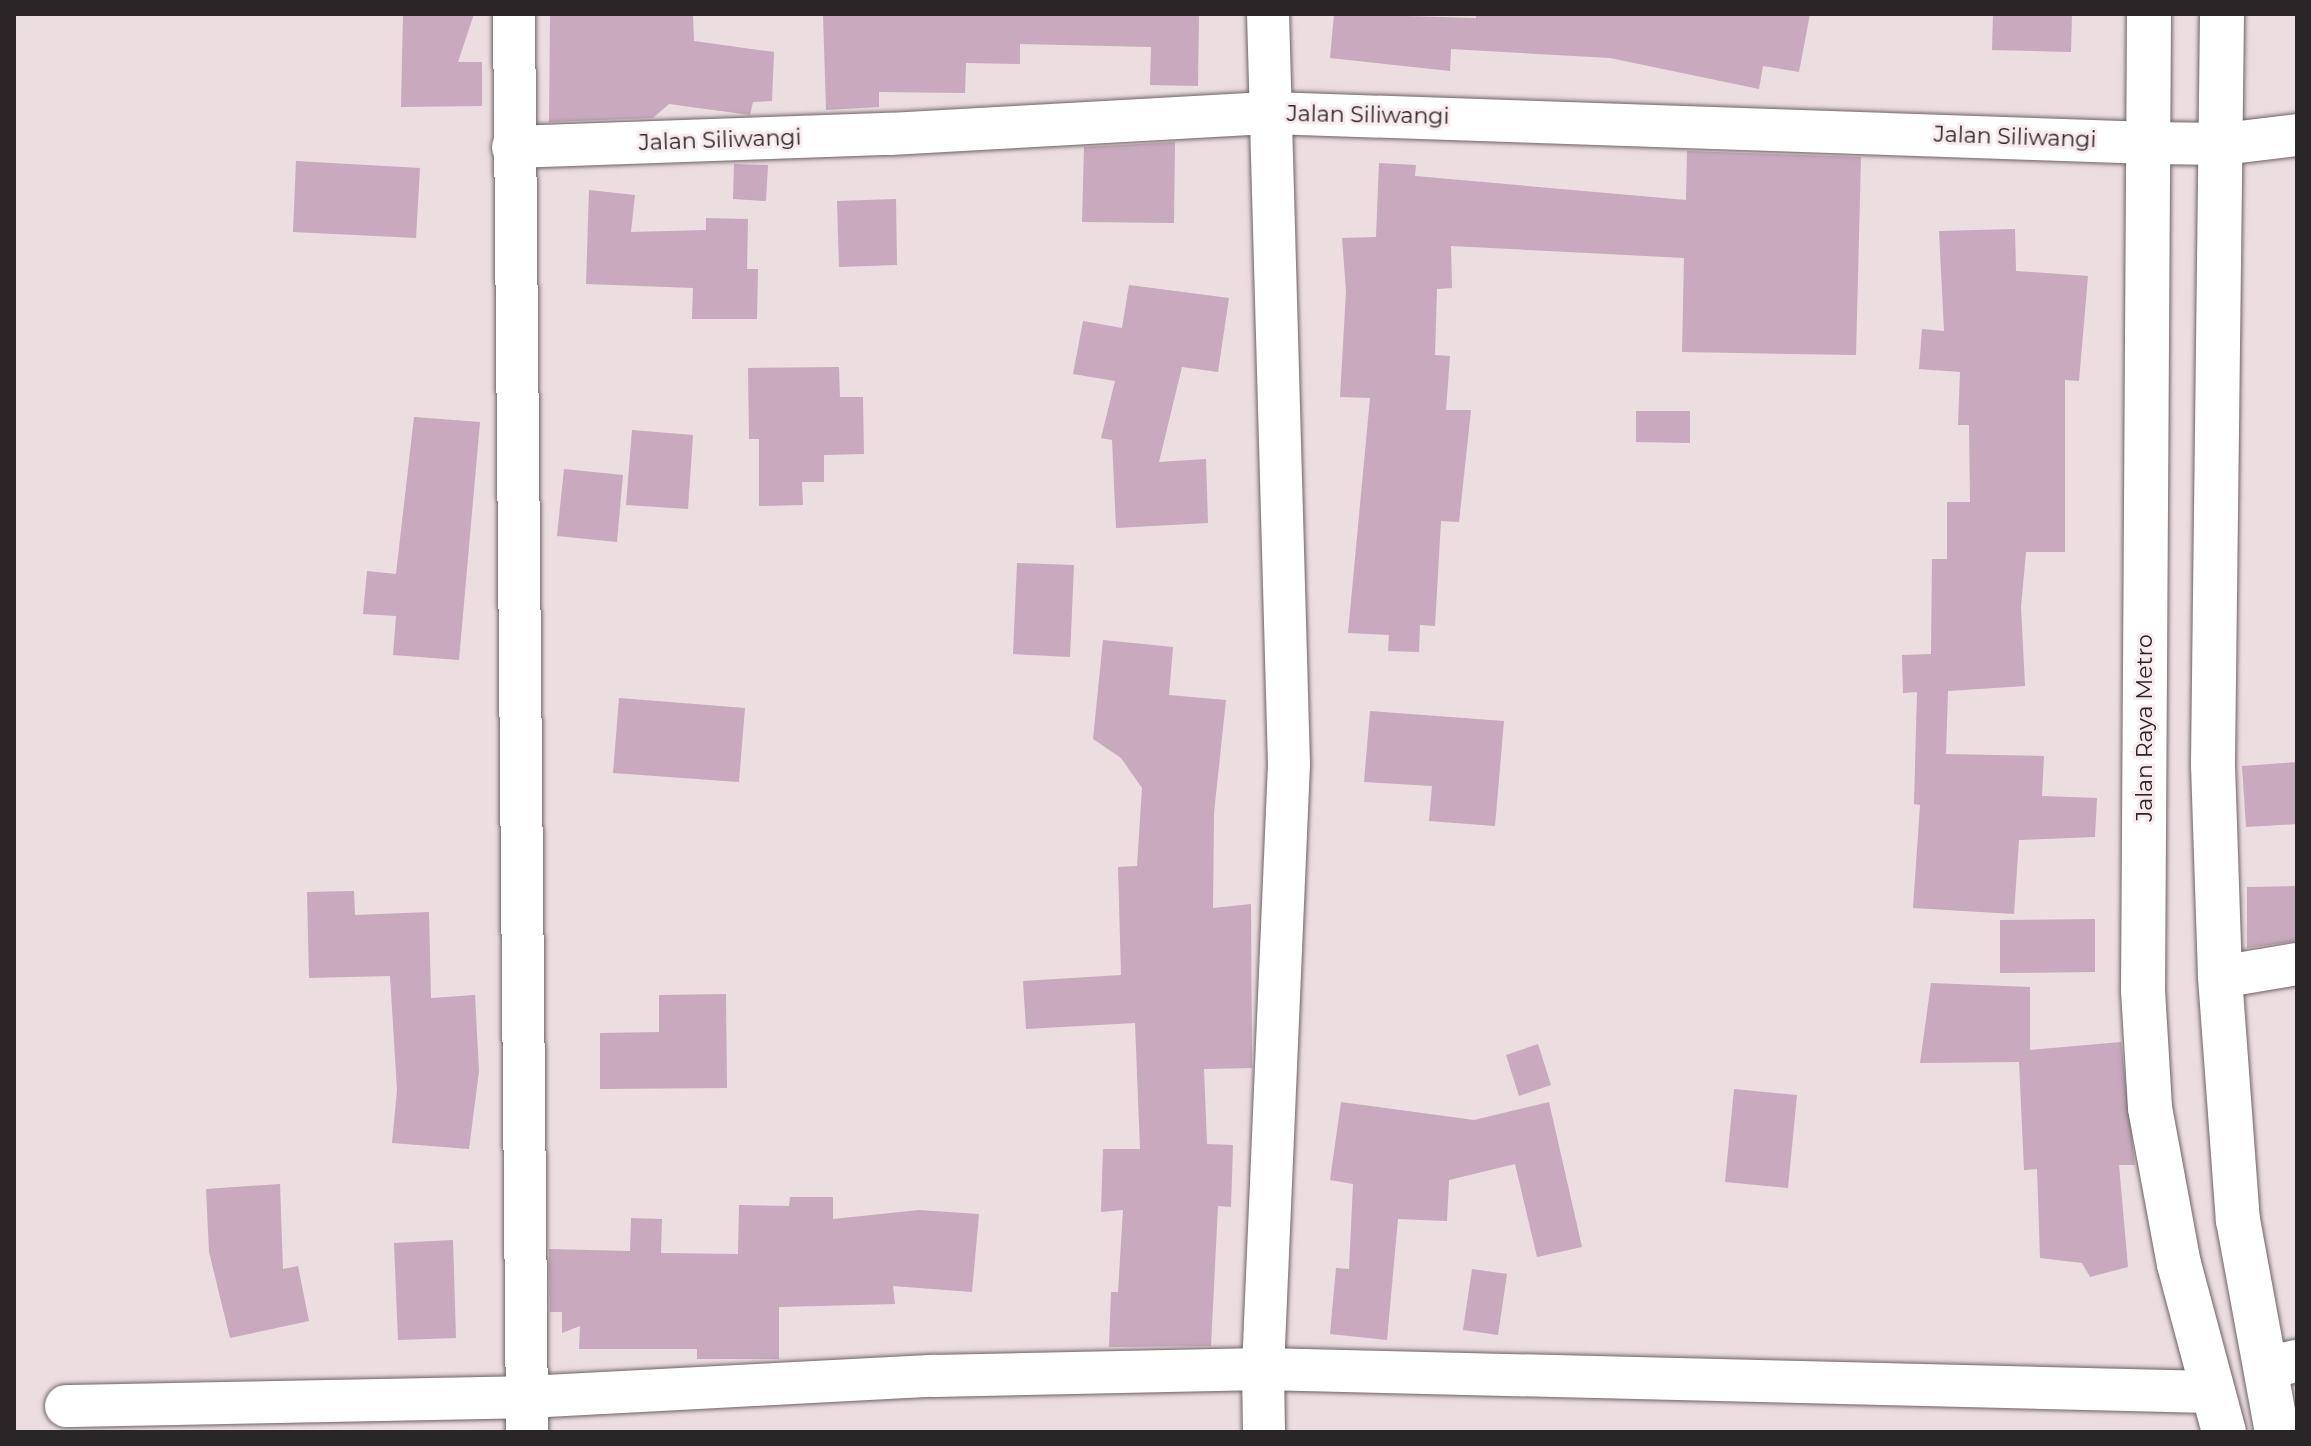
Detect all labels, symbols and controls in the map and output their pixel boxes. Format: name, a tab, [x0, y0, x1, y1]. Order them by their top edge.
street label: Jalan Siliwangi	[1286, 100, 1450, 130]
street label: Jalan Siliwangi	[1933, 121, 2097, 153]
street label: Jalan Siliwangi	[638, 124, 802, 156]
street label: Jalan Raya Metro	[2132, 634, 2158, 822]

